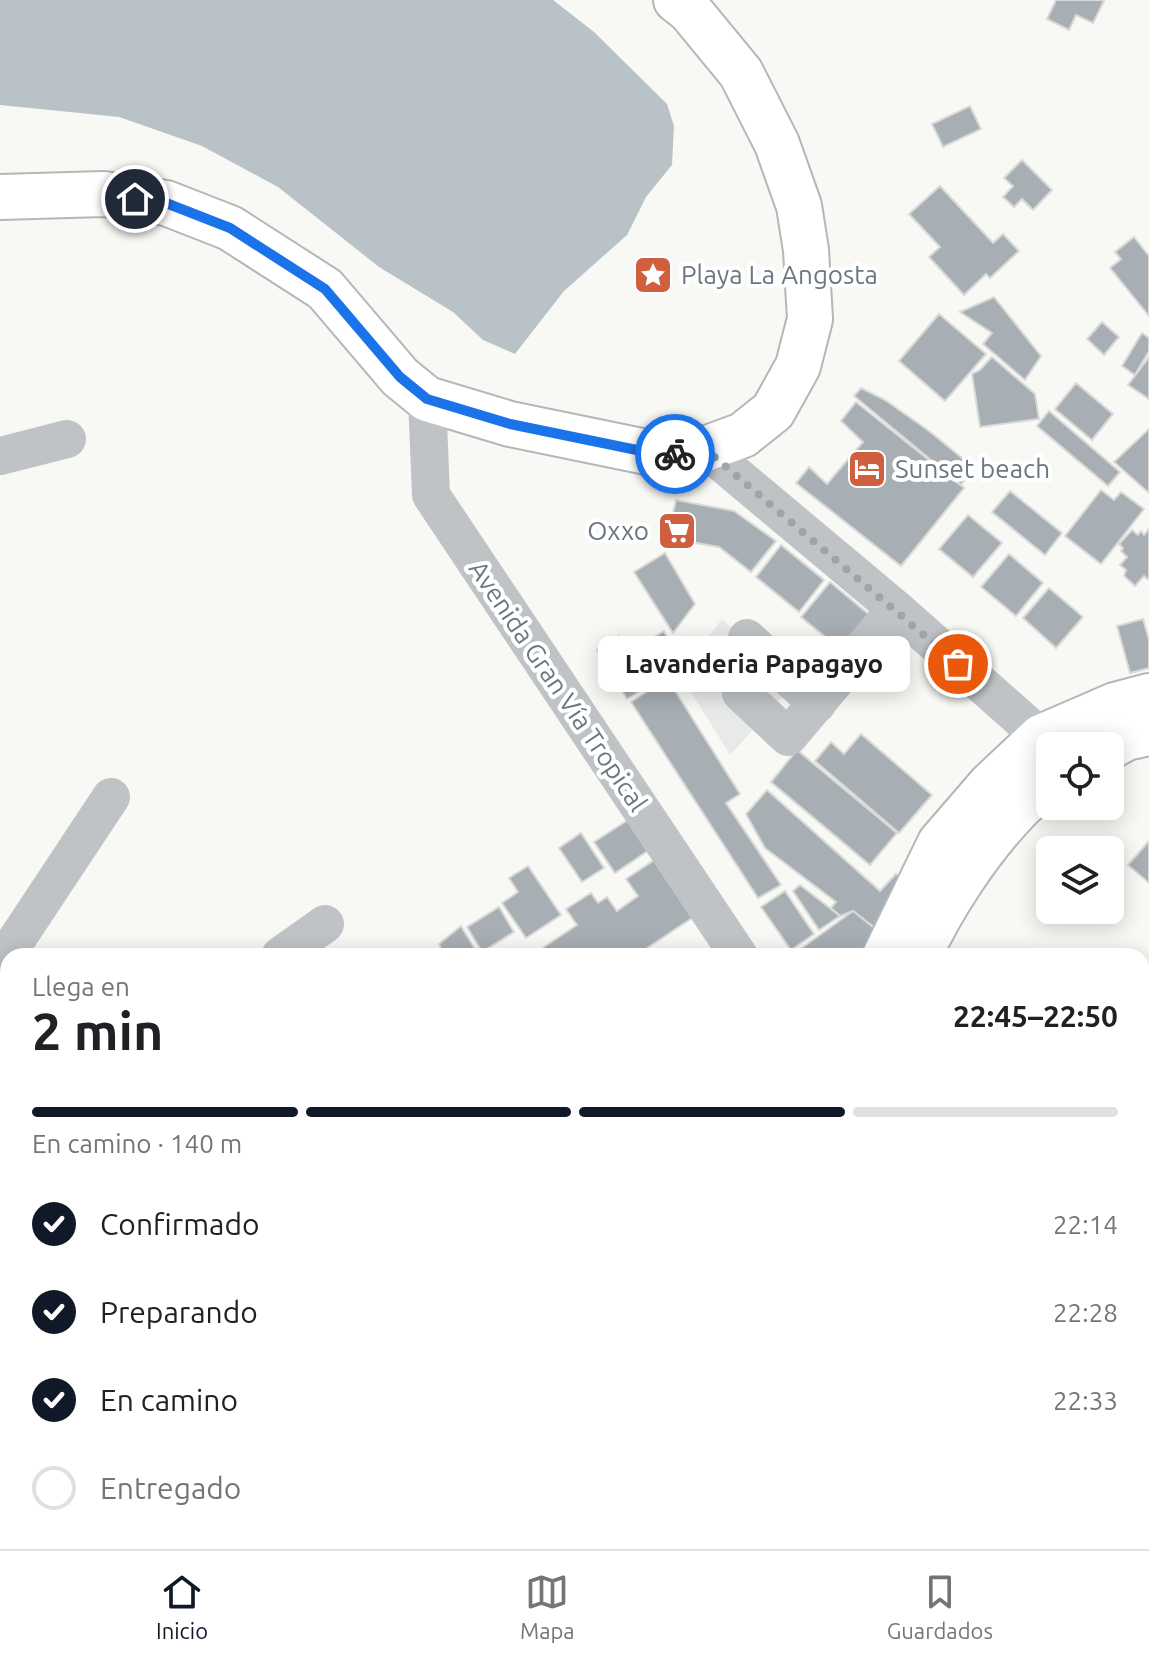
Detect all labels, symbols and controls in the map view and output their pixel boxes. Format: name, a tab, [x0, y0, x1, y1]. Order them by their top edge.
pin	[101, 165, 169, 233]
icon: home	[113, 177, 157, 221]
place icon: Playa La Angosta	[632, 254, 674, 296]
place label: Playa La Angosta	[681, 260, 878, 289]
courier	[635, 414, 715, 494]
icon: bike	[653, 432, 697, 476]
hotel icon: Sunset beach	[846, 448, 888, 490]
place label: Sunset beach	[895, 454, 1050, 483]
supermarket icon: Oxxo	[656, 510, 698, 552]
place label: Oxxo	[587, 516, 649, 545]
street label: Avenida Gran Vía Tropical	[464, 555, 653, 817]
pin	[924, 630, 992, 698]
callout: Lavanderia Papagayo	[598, 636, 910, 692]
icon: bag	[936, 642, 980, 686]
text: Lavanderia Papagayo	[625, 649, 883, 678]
map controls	[1036, 732, 1124, 924]
button: locate	[1036, 732, 1124, 820]
button: layers	[1036, 836, 1124, 924]
text: Llega en	[32, 972, 130, 1001]
text: 22:45–22:50	[953, 999, 1118, 1033]
text: 2 min	[32, 1002, 163, 1060]
text: En camino · 140 m	[32, 1129, 242, 1158]
icon: check	[32, 1202, 76, 1246]
text: Confirmado	[100, 1207, 260, 1241]
text: 22:14	[1053, 1210, 1118, 1239]
icon: check	[32, 1290, 76, 1334]
text: Preparando	[100, 1295, 258, 1329]
text: 22:28	[1053, 1298, 1118, 1327]
icon: check	[32, 1378, 76, 1422]
text: En camino	[100, 1383, 238, 1417]
text: 22:33	[1053, 1386, 1118, 1415]
text: Entregado	[100, 1471, 241, 1505]
tab: Inicio	[156, 1570, 208, 1643]
tab: Mapa	[520, 1570, 575, 1643]
tab: Guardados	[887, 1570, 993, 1643]

